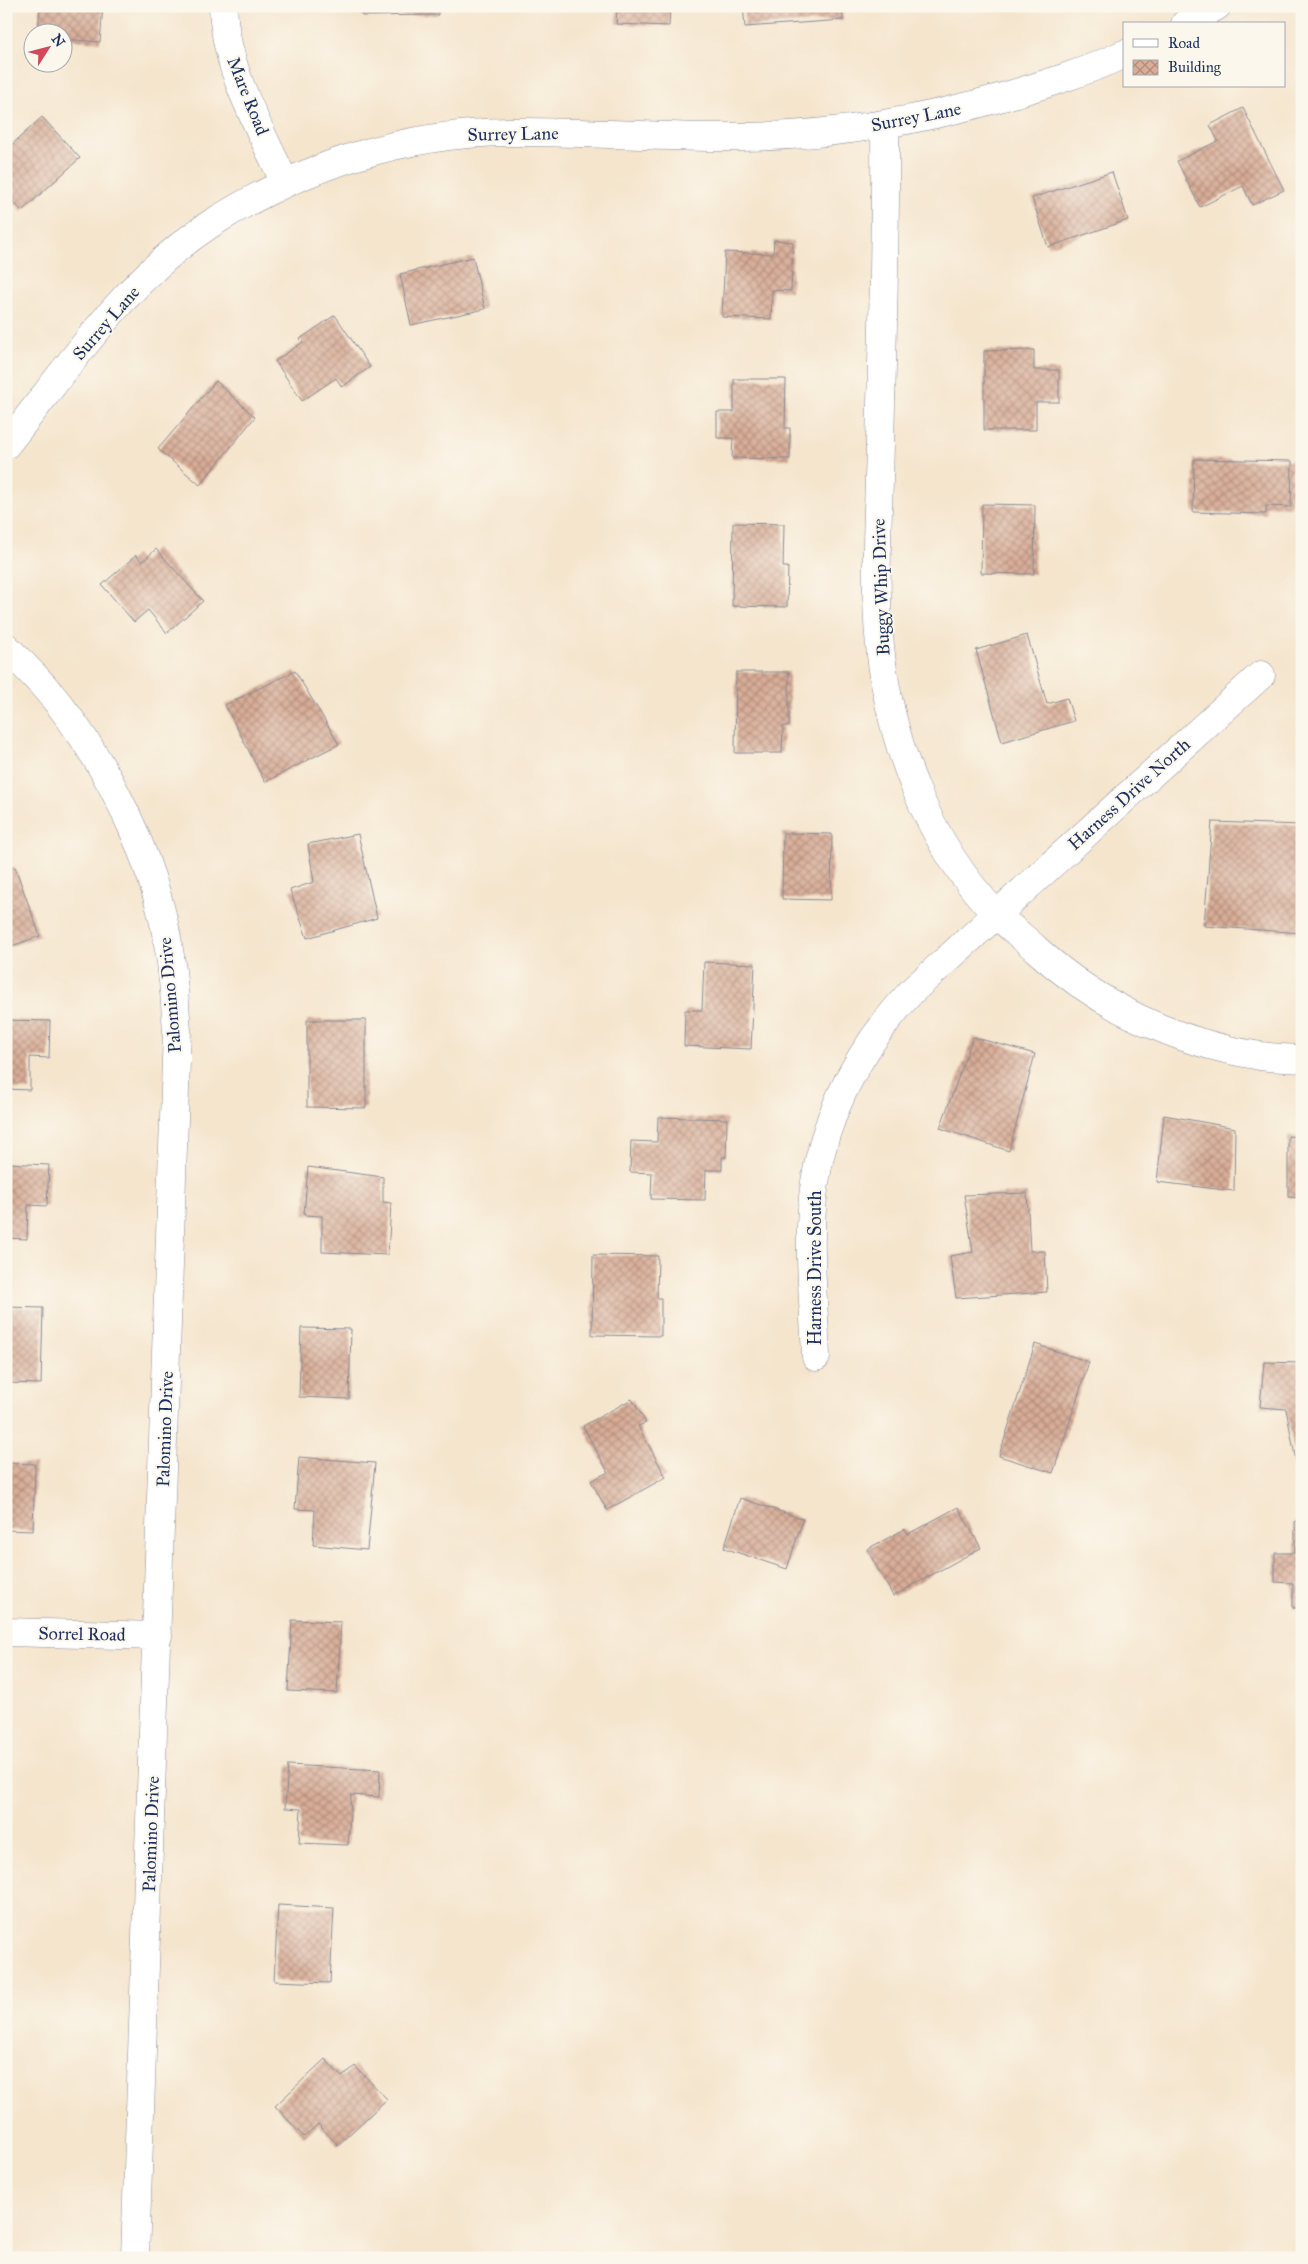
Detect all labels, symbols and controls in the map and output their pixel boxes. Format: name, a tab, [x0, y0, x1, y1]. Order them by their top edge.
north arrow	[22, 22, 72, 72]
legend	[1123, 22, 1286, 88]
text: N	[48, 31, 69, 51]
text: Road	[1168, 34, 1200, 52]
street label: Mare Road	[222, 54, 274, 138]
text: Building	[1168, 58, 1222, 76]
street label: Surrey Lane	[869, 98, 963, 136]
street label: Surrey Lane	[467, 122, 559, 146]
street label: Surrey Lane	[68, 281, 144, 365]
street label: Buggy Whip Drive	[868, 518, 895, 656]
street label: Harness Drive North	[1063, 733, 1195, 855]
street label: Palomino Drive	[154, 936, 186, 1054]
street label: Harness Drive South	[804, 1190, 826, 1346]
street label: Palomino Drive	[152, 1371, 178, 1487]
street label: Sorrel Road	[38, 1622, 126, 1646]
street label: Palomino Drive	[138, 1776, 164, 1892]

